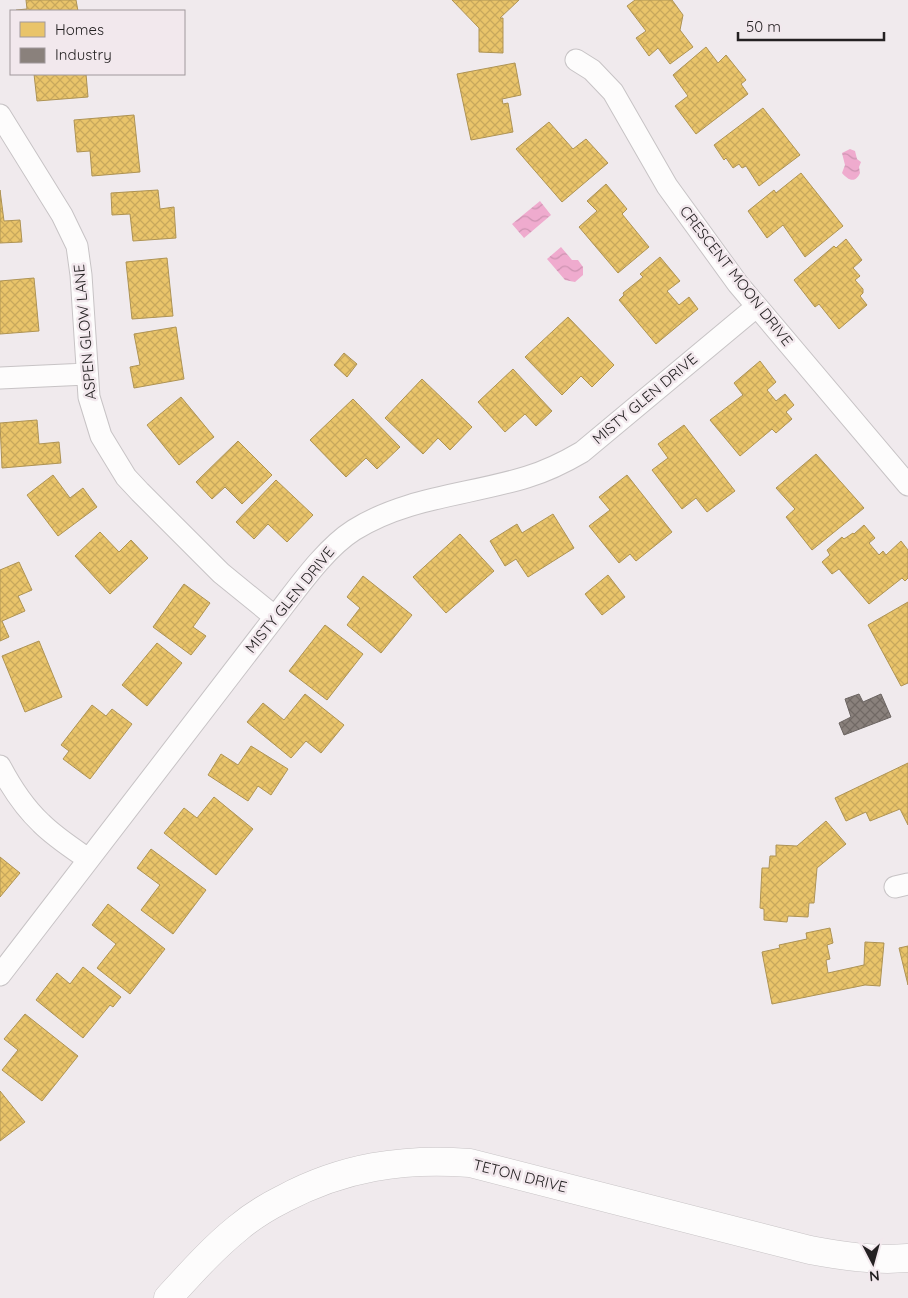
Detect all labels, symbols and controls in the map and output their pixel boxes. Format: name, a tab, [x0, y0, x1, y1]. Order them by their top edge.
legend	[10, 10, 185, 75]
scale bar	[738, 10, 884, 42]
text: 50 m	[746, 17, 781, 36]
text: Homes	[55, 20, 104, 39]
text: Industry	[55, 45, 112, 64]
street label: CRESCENT MOON DRIVE	[676, 202, 797, 350]
street label: ASPEN GLOW LANE	[69, 263, 100, 401]
street label: MISTY GLEN DRIVE	[588, 349, 701, 448]
street label: MISTY GLEN DRIVE	[241, 543, 338, 657]
street label: TETON DRIVE	[471, 1155, 569, 1196]
north arrow	[848, 1238, 898, 1288]
text: N	[868, 1266, 880, 1285]

